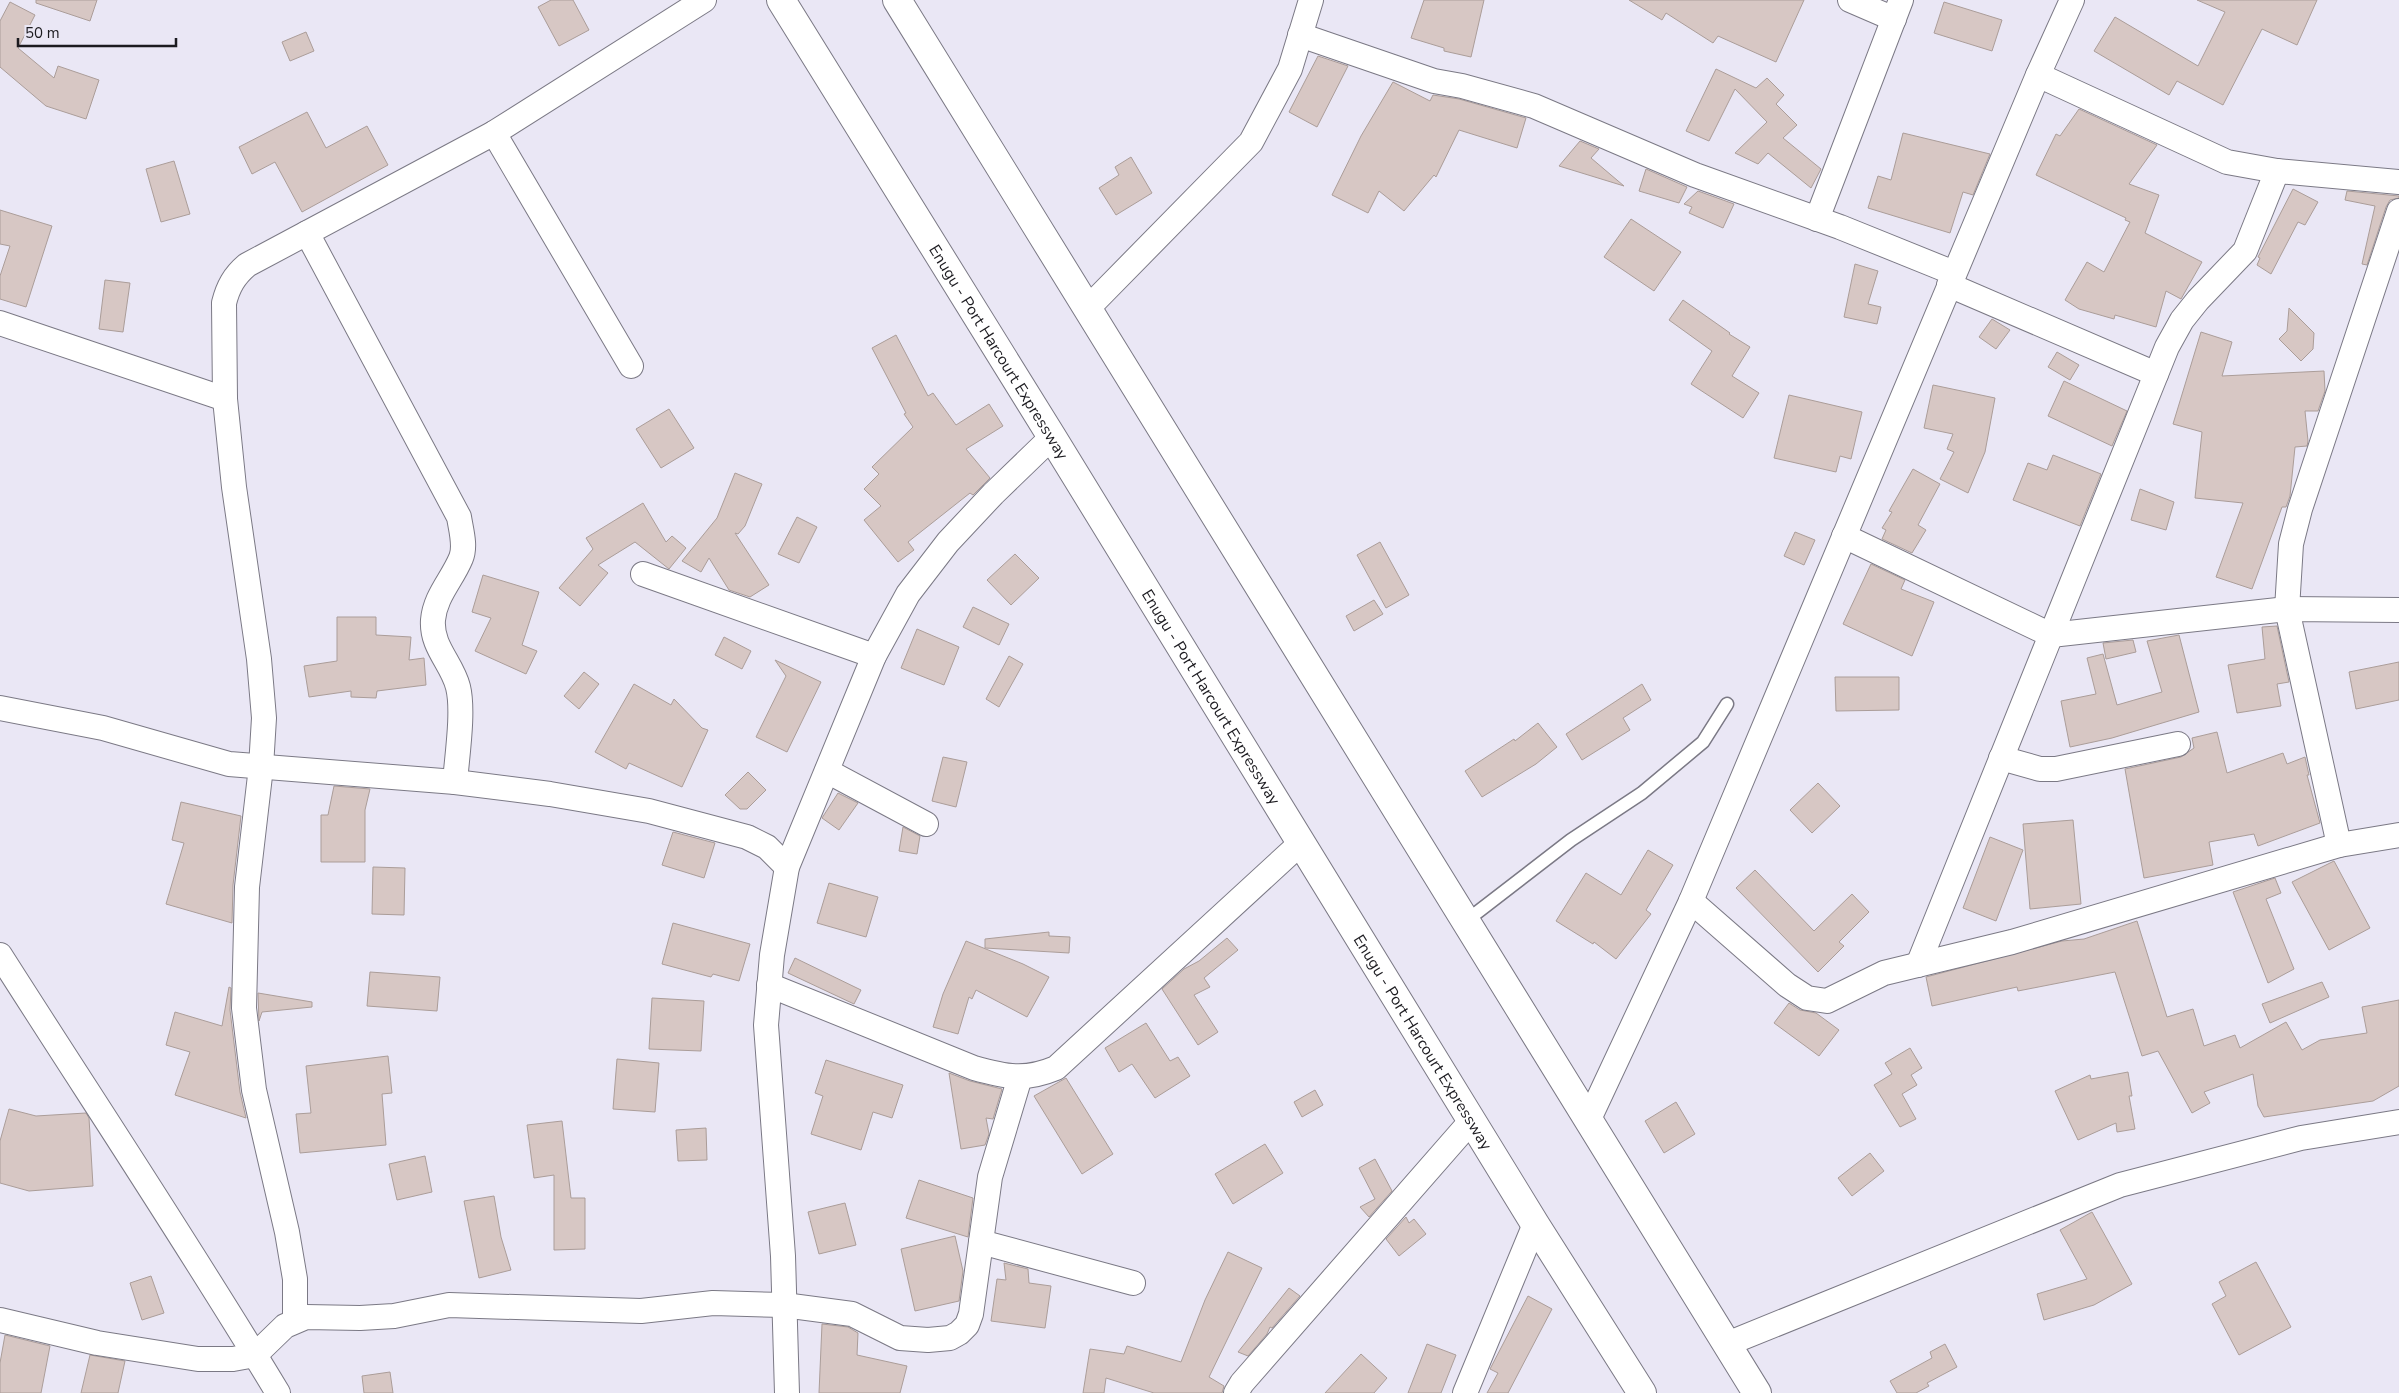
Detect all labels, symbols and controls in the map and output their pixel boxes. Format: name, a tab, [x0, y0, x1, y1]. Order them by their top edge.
scale bar	[18, 15, 175, 47]
text: 50 m	[25, 23, 60, 43]
street label: Enugu - Port Harcourt Expressway	[923, 241, 1074, 465]
street label: Enugu - Port Harcourt Expressway	[1136, 585, 1286, 810]
street label: Enugu - Port Harcourt Expressway	[1348, 931, 1497, 1155]

